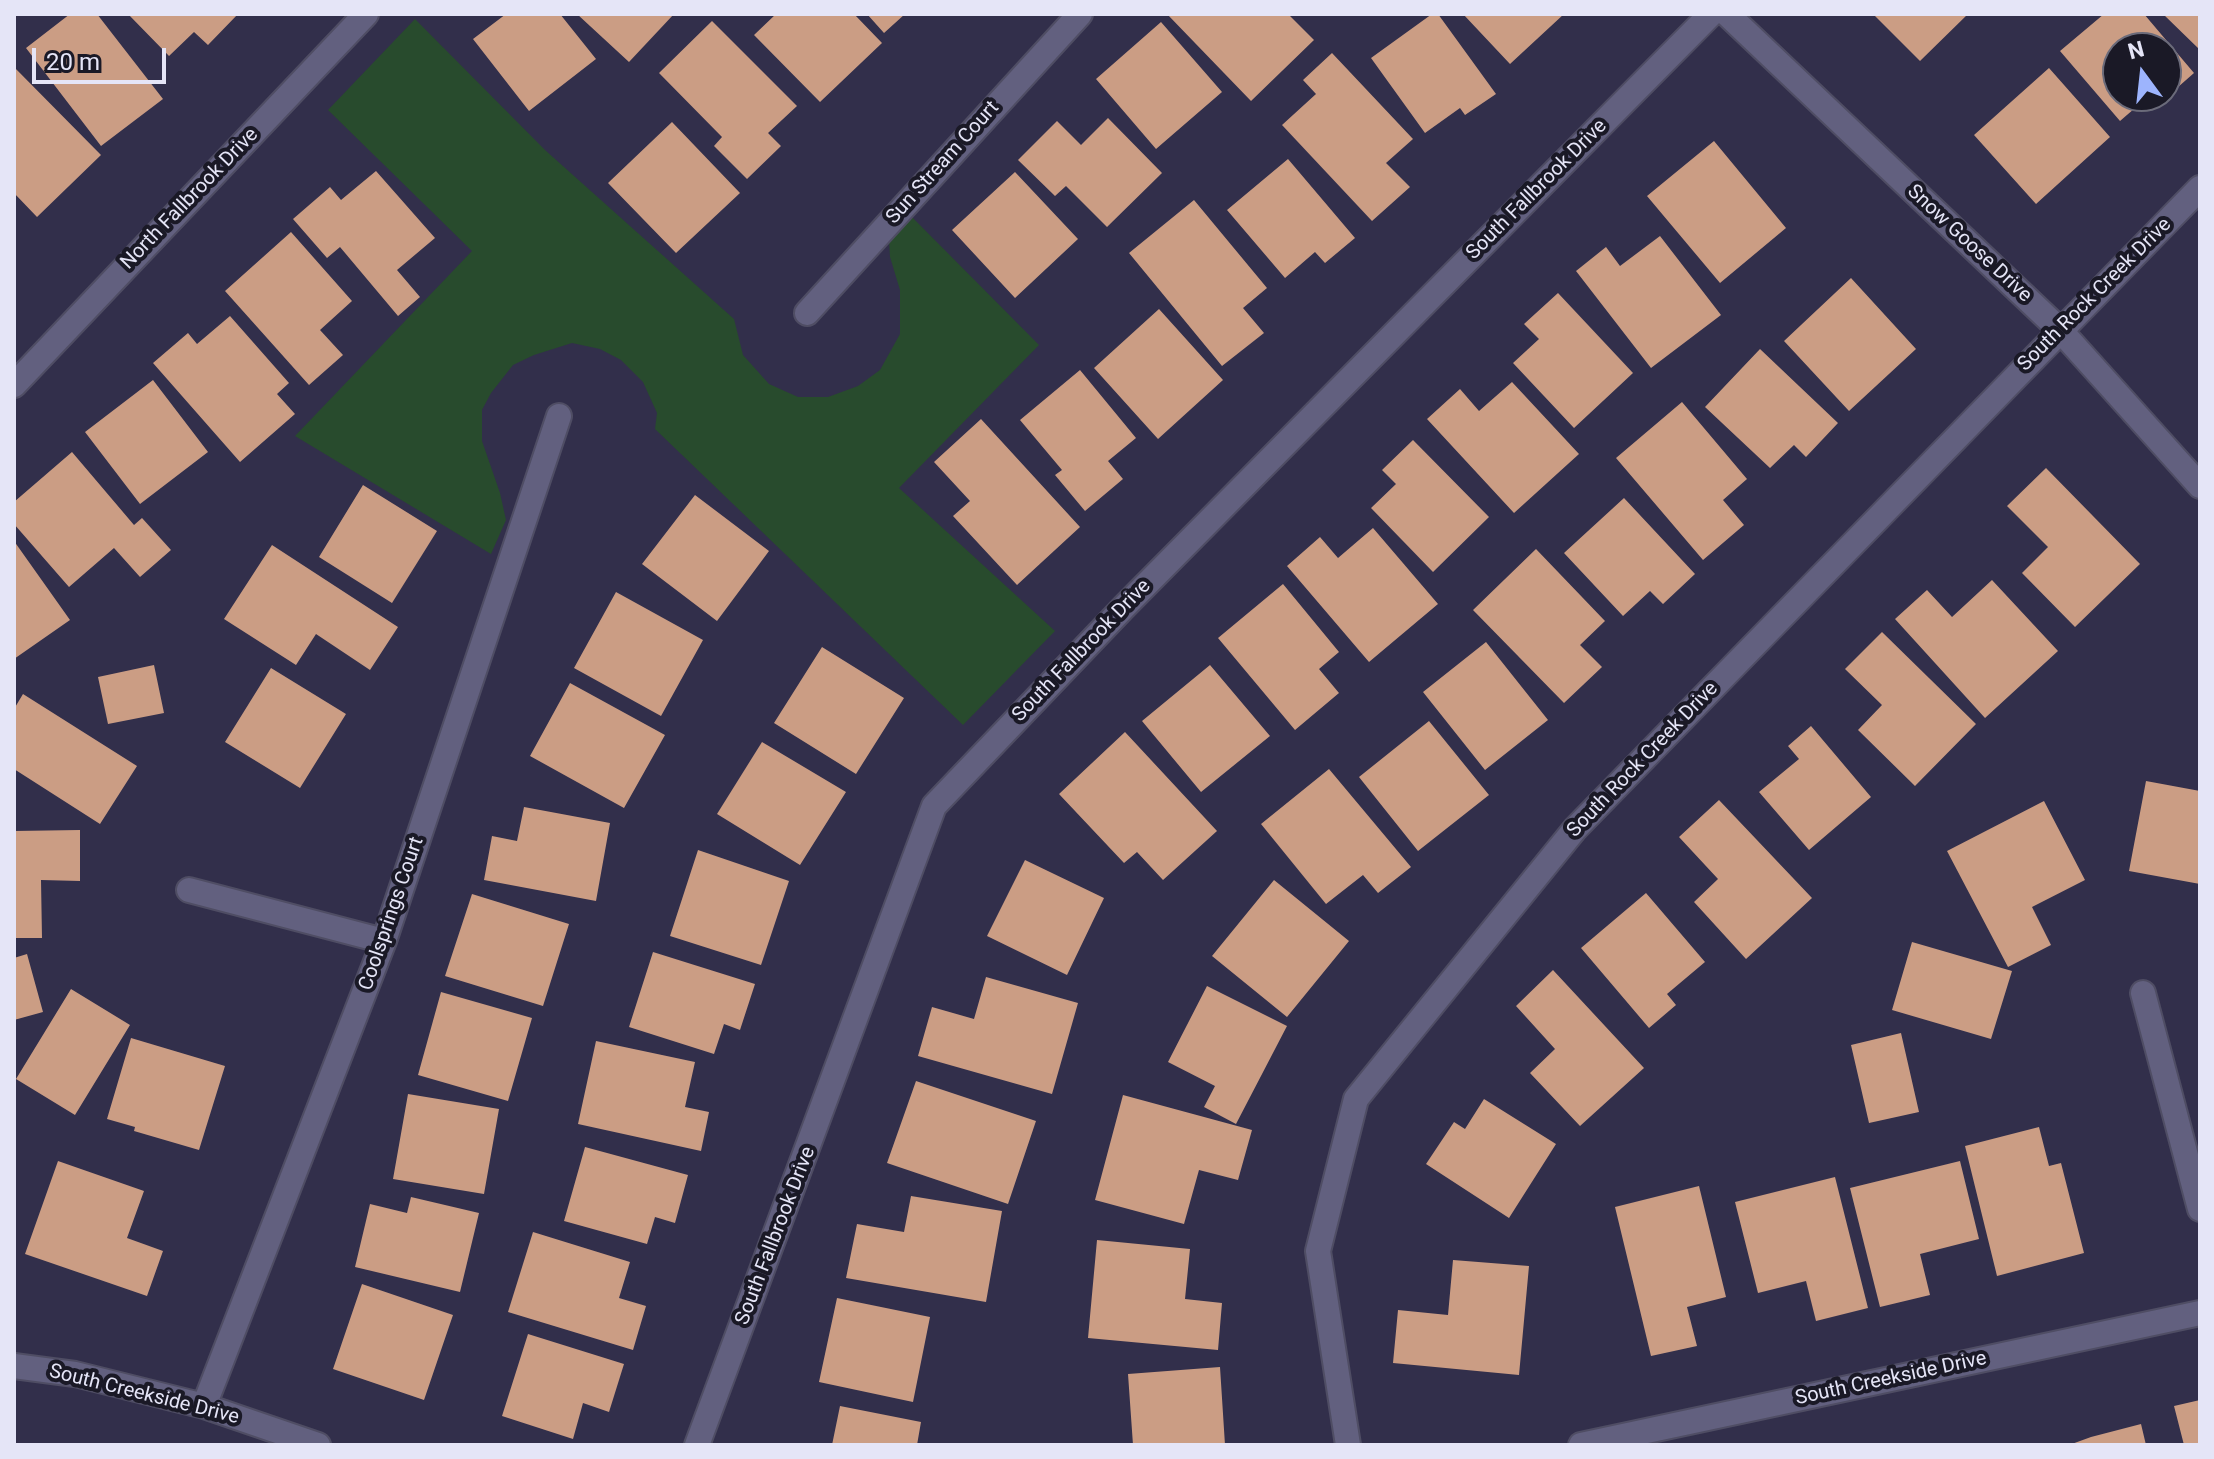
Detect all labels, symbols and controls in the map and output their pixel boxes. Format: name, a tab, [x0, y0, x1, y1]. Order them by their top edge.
scale bar	[36, 32, 170, 82]
north arrow	[2102, 32, 2182, 112]
text: N	[2125, 36, 2147, 64]
text: 20 m	[46, 48, 100, 76]
street label: Sun Stream Court	[882, 97, 1004, 229]
street label: South Fallbrook Drive	[1462, 115, 1612, 265]
street label: North Fallbrook Drive	[116, 123, 264, 275]
street label: Snow Goose Drive	[1902, 180, 2036, 308]
street label: South Rock Creek Drive	[2013, 213, 2177, 377]
street label: South Fallbrook Drive	[1008, 575, 1156, 727]
street label: South Rock Creek Drive	[1562, 677, 1724, 843]
street label: Coolsprings Court	[354, 834, 430, 994]
street label: South Fallbrook Drive	[731, 1144, 821, 1328]
street label: South Creekside Drive	[1793, 1347, 1989, 1411]
street label: South Creekside Drive	[47, 1360, 241, 1430]

